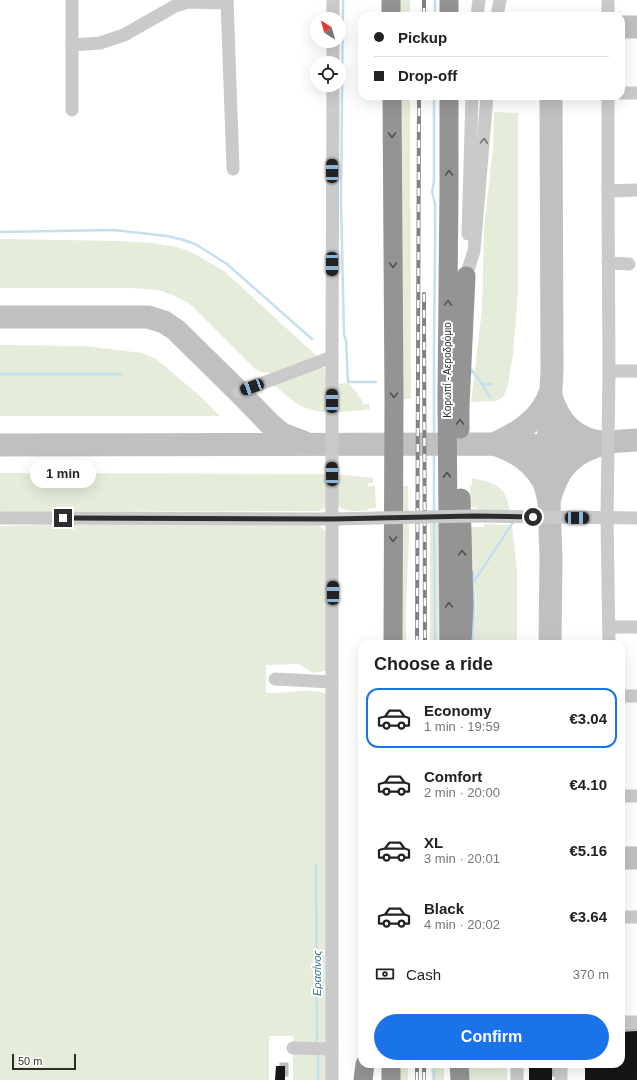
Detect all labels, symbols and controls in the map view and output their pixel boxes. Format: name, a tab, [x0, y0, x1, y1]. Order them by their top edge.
north arrow	[310, 12, 346, 48]
map controls	[310, 12, 346, 92]
text: Pickup	[398, 29, 447, 46]
button: locate	[310, 56, 346, 92]
text: Drop-off	[398, 67, 457, 84]
one-way arrow	[388, 132, 396, 138]
one-way arrow	[479, 138, 488, 144]
car	[326, 159, 338, 183]
one-way arrow	[445, 170, 453, 176]
car	[326, 252, 338, 276]
one-way arrow	[389, 262, 397, 268]
one-way arrow	[444, 300, 452, 306]
street label: Κορωπί - Αεροδρόμιο	[442, 322, 453, 418]
car	[239, 377, 265, 397]
car	[326, 389, 338, 413]
one-way arrow	[390, 392, 398, 398]
one-way arrow	[456, 419, 464, 425]
callout: 1 min	[30, 460, 96, 488]
car	[326, 462, 338, 486]
text: 1 min	[46, 466, 80, 481]
one-way arrow	[443, 472, 452, 478]
route start	[524, 508, 542, 526]
route end	[54, 509, 72, 527]
car	[565, 512, 589, 524]
one-way arrow	[389, 536, 397, 542]
one-way arrow	[458, 550, 466, 556]
car	[327, 581, 339, 605]
one-way arrow	[445, 602, 453, 608]
text: Choose a ride	[374, 654, 493, 674]
icon: car	[376, 700, 412, 736]
text: Economy	[424, 702, 492, 719]
text: €3.04	[569, 710, 607, 727]
text: 1 min · 19:59	[424, 719, 500, 734]
icon: car	[376, 766, 412, 802]
text: Comfort	[424, 768, 482, 785]
text: €4.10	[569, 776, 607, 793]
text: 2 min · 20:00	[424, 785, 500, 800]
icon: car	[376, 832, 412, 868]
text: XL	[424, 834, 443, 851]
text: €5.16	[569, 842, 607, 859]
text: 3 min · 20:01	[424, 851, 500, 866]
icon: car	[376, 898, 412, 934]
text: Black	[424, 900, 464, 917]
text: €3.64	[569, 908, 607, 925]
text: 4 min · 20:02	[424, 917, 500, 932]
water label: Ερασίνος	[311, 949, 324, 996]
icon: cash	[374, 963, 396, 985]
text: Cash	[406, 966, 441, 983]
text: 370 m	[573, 967, 609, 982]
button: Confirm	[374, 1014, 609, 1060]
scale bar	[12, 1052, 76, 1071]
text: 50 m	[18, 1055, 42, 1067]

